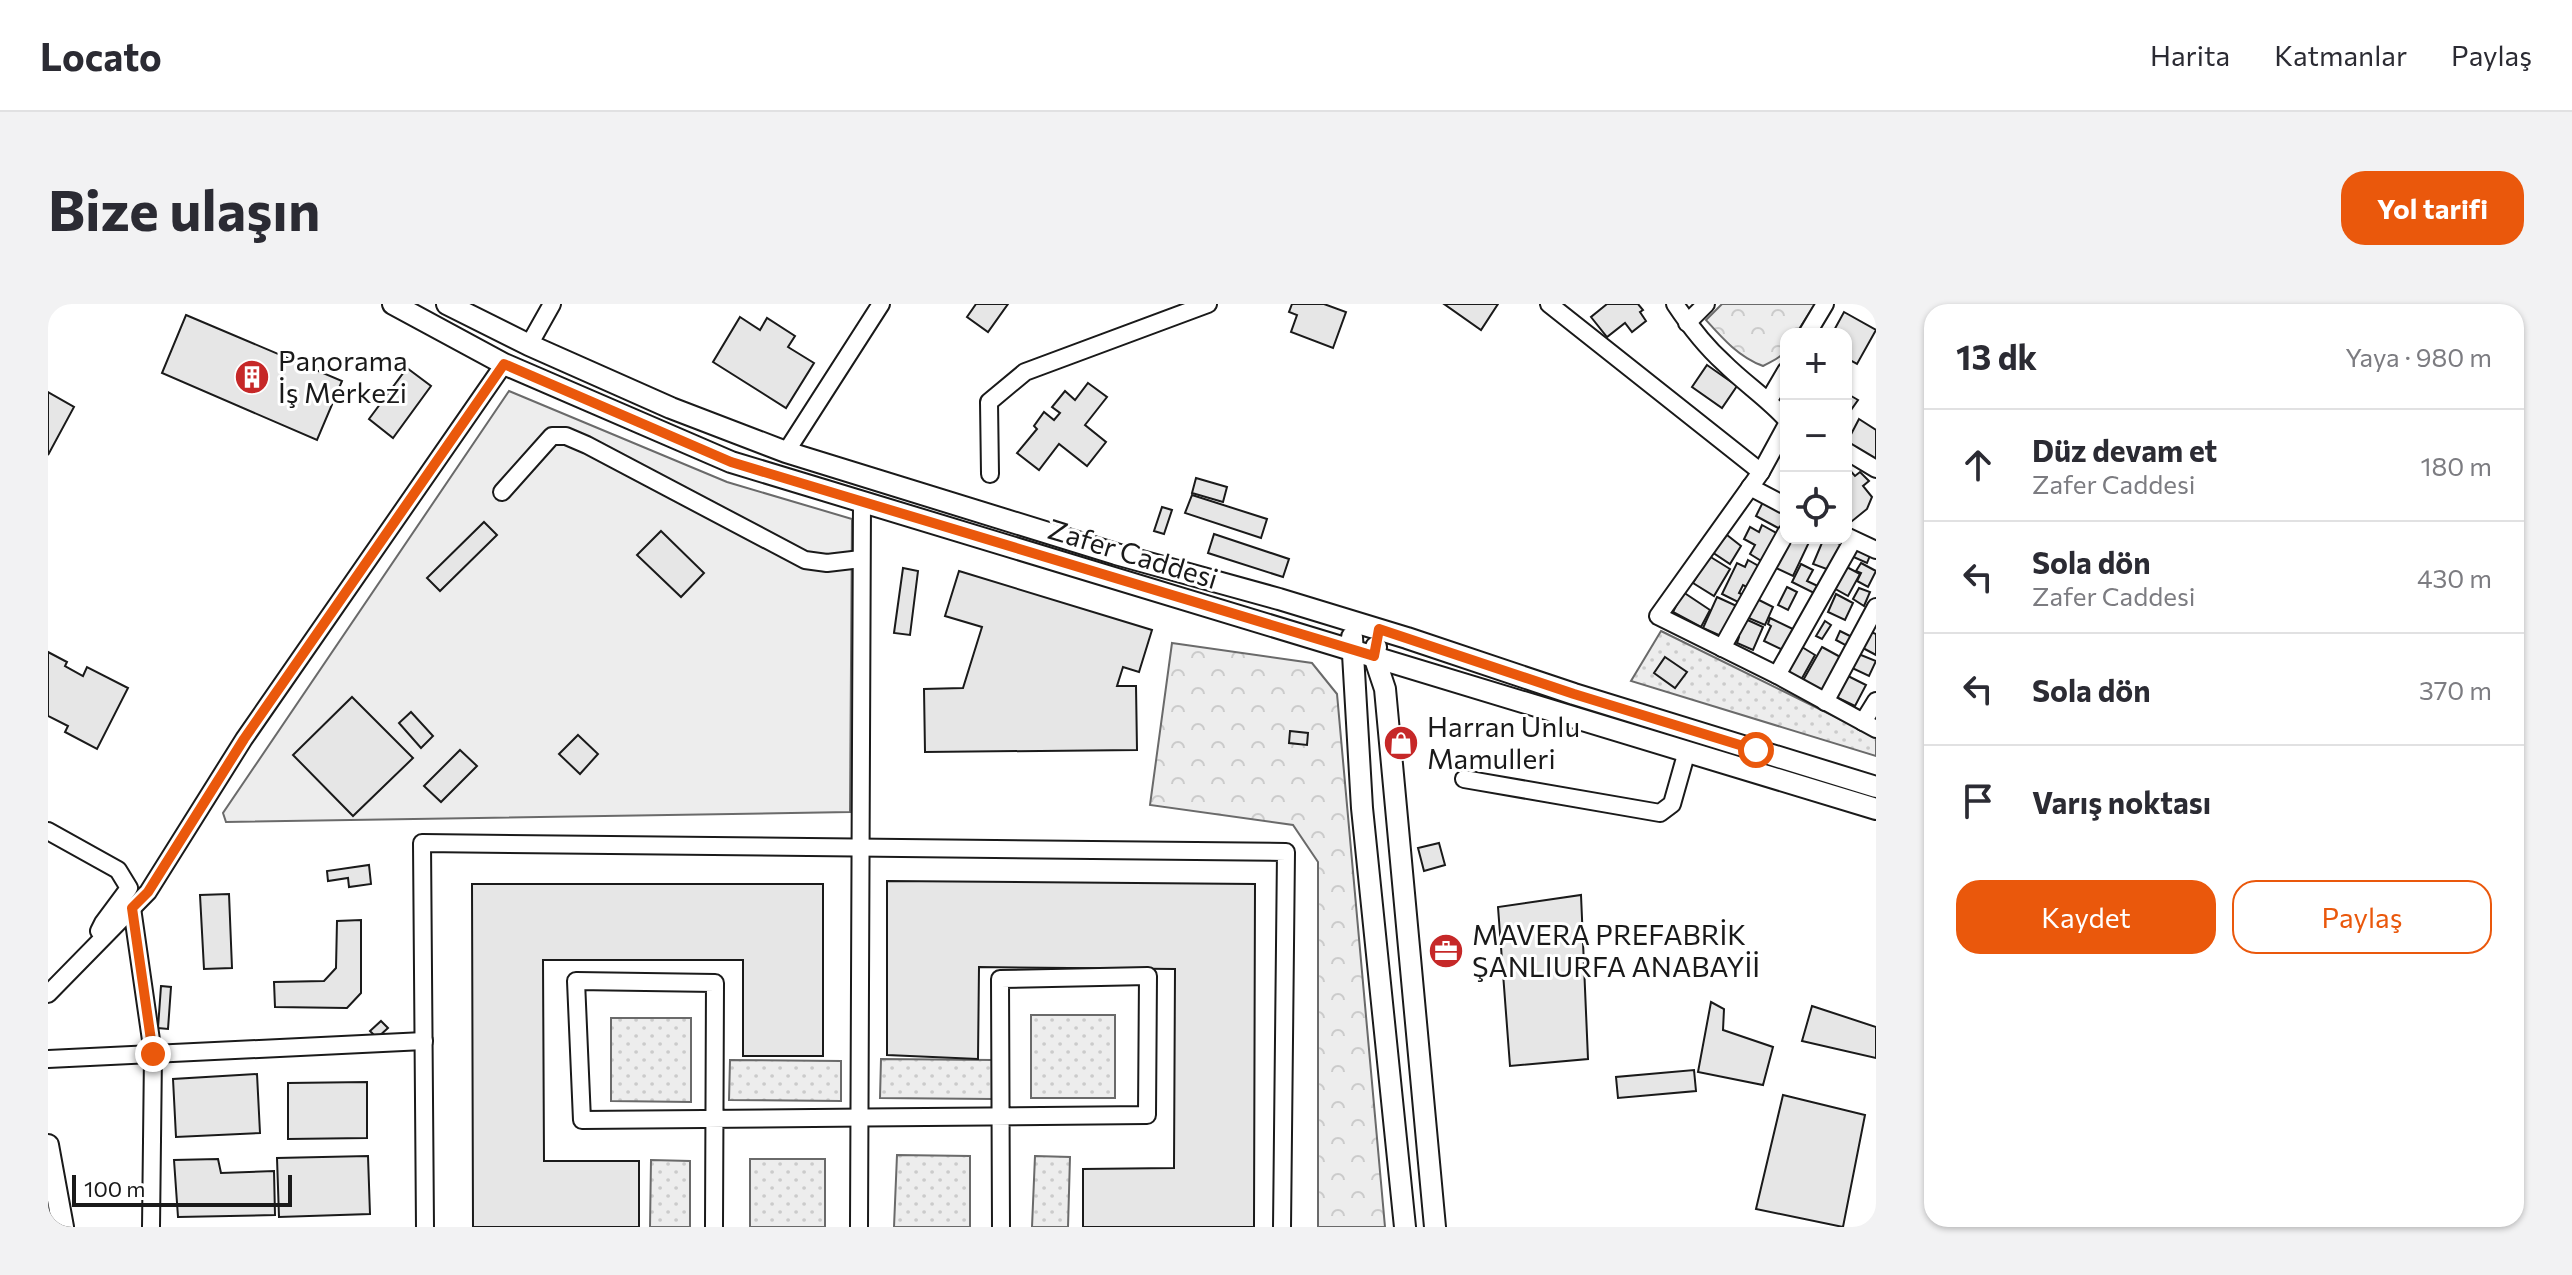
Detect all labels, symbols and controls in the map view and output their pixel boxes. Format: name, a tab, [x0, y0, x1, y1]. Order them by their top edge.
text: Locato	[40, 32, 162, 79]
text: Harita	[2150, 38, 2230, 72]
text: Katmanlar	[2274, 38, 2407, 72]
text: Paylaş	[2451, 38, 2532, 72]
button: Yol tarifi	[2341, 171, 2524, 245]
text: Bize ulaşın	[48, 174, 320, 243]
map controls	[1780, 328, 1852, 544]
button: +	[1780, 328, 1852, 400]
text: 13 dk	[1956, 335, 2037, 377]
text: Yaya · 980 m	[2345, 341, 2492, 372]
place label: Panorama İş Merkezi	[278, 343, 408, 409]
building icon: Panorama İş Merkezi	[233, 358, 271, 396]
button: −	[1780, 400, 1852, 472]
text: Düz devam et	[2032, 431, 2217, 468]
icon: ahead	[1956, 443, 2000, 487]
text: 180 m	[2420, 450, 2492, 481]
text: Zafer Caddesi	[2032, 468, 2195, 499]
button: locate	[1780, 472, 1852, 544]
street label: Zafer Caddesi	[1044, 511, 1222, 595]
text: Sola dön	[2032, 543, 2151, 580]
icon: left	[1956, 555, 2000, 599]
text: 430 m	[2417, 562, 2492, 593]
text: Zafer Caddesi	[2032, 580, 2195, 611]
icon: left	[1956, 667, 2000, 711]
text: Sola dön	[2032, 671, 2151, 708]
text: 370 m	[2419, 674, 2492, 705]
place label: Harran Unlu Mamulleri	[1427, 709, 1580, 775]
shop icon: Harran Unlu Mamulleri	[1382, 724, 1420, 762]
route start	[1738, 732, 1774, 768]
icon: arrive	[1956, 779, 2000, 823]
text: Varış noktası	[2032, 783, 2211, 820]
button: Kaydet	[1956, 880, 2216, 954]
button: Paylaş	[2232, 880, 2492, 954]
place label: MAVERA PREFABRİK ŞANLIURFA ANABAYİİ	[1472, 917, 1760, 983]
office icon: MAVERA PREFABRİK ŞANLIURFA ANABAYİİ	[1427, 932, 1465, 970]
route end	[135, 1036, 171, 1072]
scale bar	[72, 1171, 292, 1207]
text: 100 m	[84, 1175, 146, 1202]

